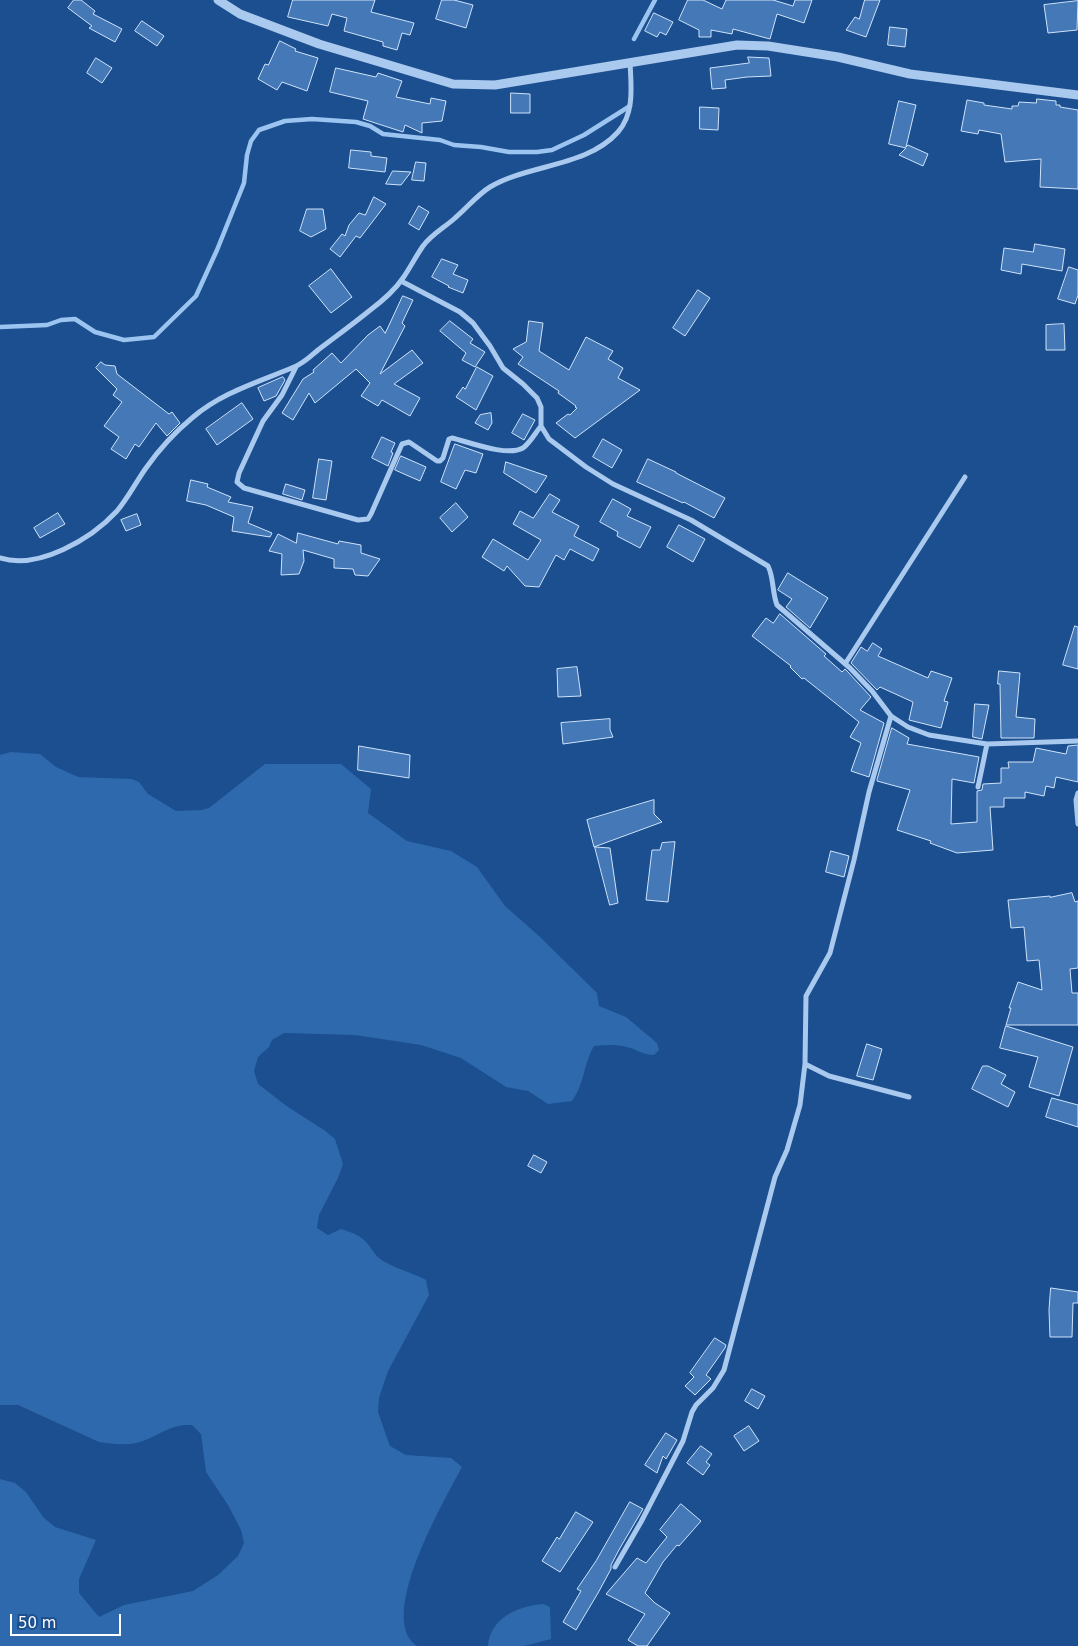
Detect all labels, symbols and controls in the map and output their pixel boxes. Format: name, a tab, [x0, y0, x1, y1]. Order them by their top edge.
scale bar	[12, 1604, 124, 1636]
text: 50 m	[18, 1614, 56, 1632]

